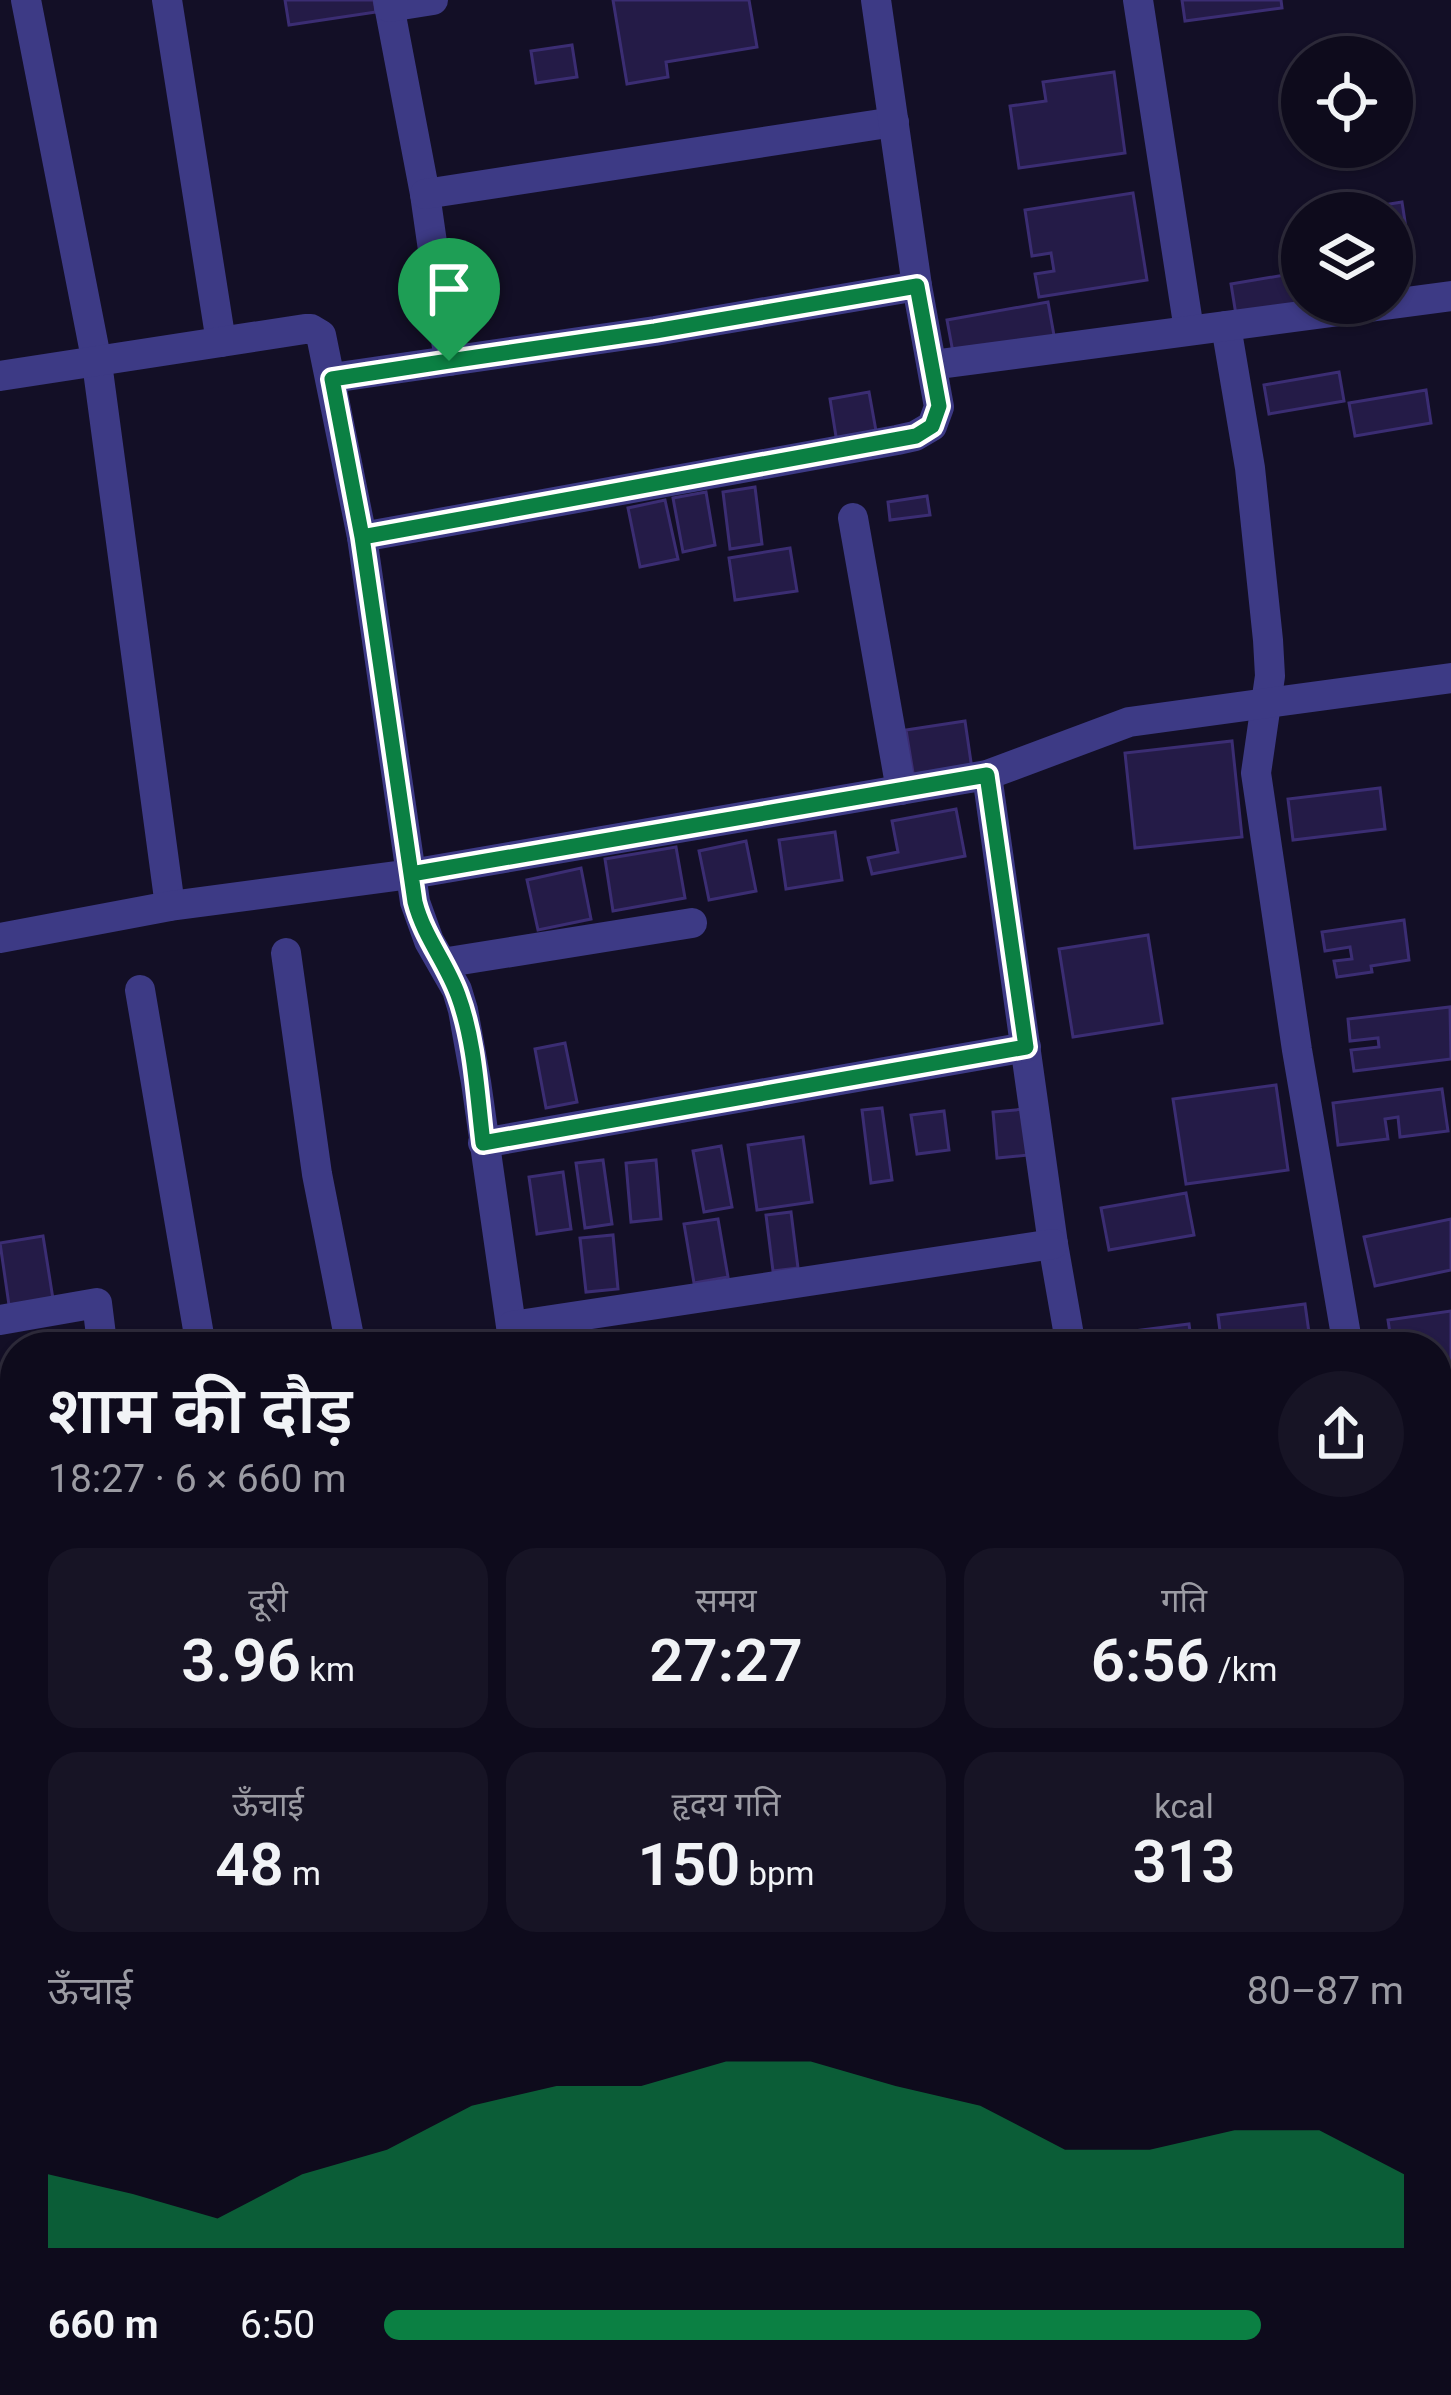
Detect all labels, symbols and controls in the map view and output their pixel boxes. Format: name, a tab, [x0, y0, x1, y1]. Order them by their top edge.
map controls	[1281, 36, 1413, 324]
button: locate	[1281, 36, 1413, 168]
button: layers	[1281, 192, 1413, 324]
pin	[398, 238, 500, 361]
icon: arrive	[416, 256, 482, 322]
button: share	[1278, 1371, 1404, 1497]
text: शाम की दौड़	[48, 1372, 352, 1449]
text: 18:27 · 6 × 660 m	[48, 1456, 346, 1502]
text: दूरी	[248, 1581, 288, 1620]
text: समय	[695, 1581, 757, 1620]
text: गति	[1161, 1581, 1207, 1620]
text: 3.96	[181, 1625, 301, 1696]
text: 27:27	[649, 1625, 803, 1696]
text: 6:56	[1091, 1625, 1210, 1696]
text: km	[301, 1650, 355, 1689]
text: /km	[1210, 1650, 1277, 1689]
text: ऊँचाई	[232, 1785, 304, 1824]
text: हृदय गति	[672, 1785, 780, 1824]
text: kcal	[1154, 1787, 1214, 1826]
text: 313	[1133, 1826, 1235, 1897]
text: 48	[215, 1829, 284, 1900]
text: 150	[637, 1829, 740, 1900]
text: m	[284, 1854, 321, 1893]
text: bpm	[740, 1854, 815, 1893]
text: ऊँचाई	[48, 1968, 133, 2014]
text: 80–87 m	[1247, 1968, 1404, 2014]
text: 660 m	[48, 2302, 159, 2348]
text: 6:50	[240, 2302, 315, 2348]

